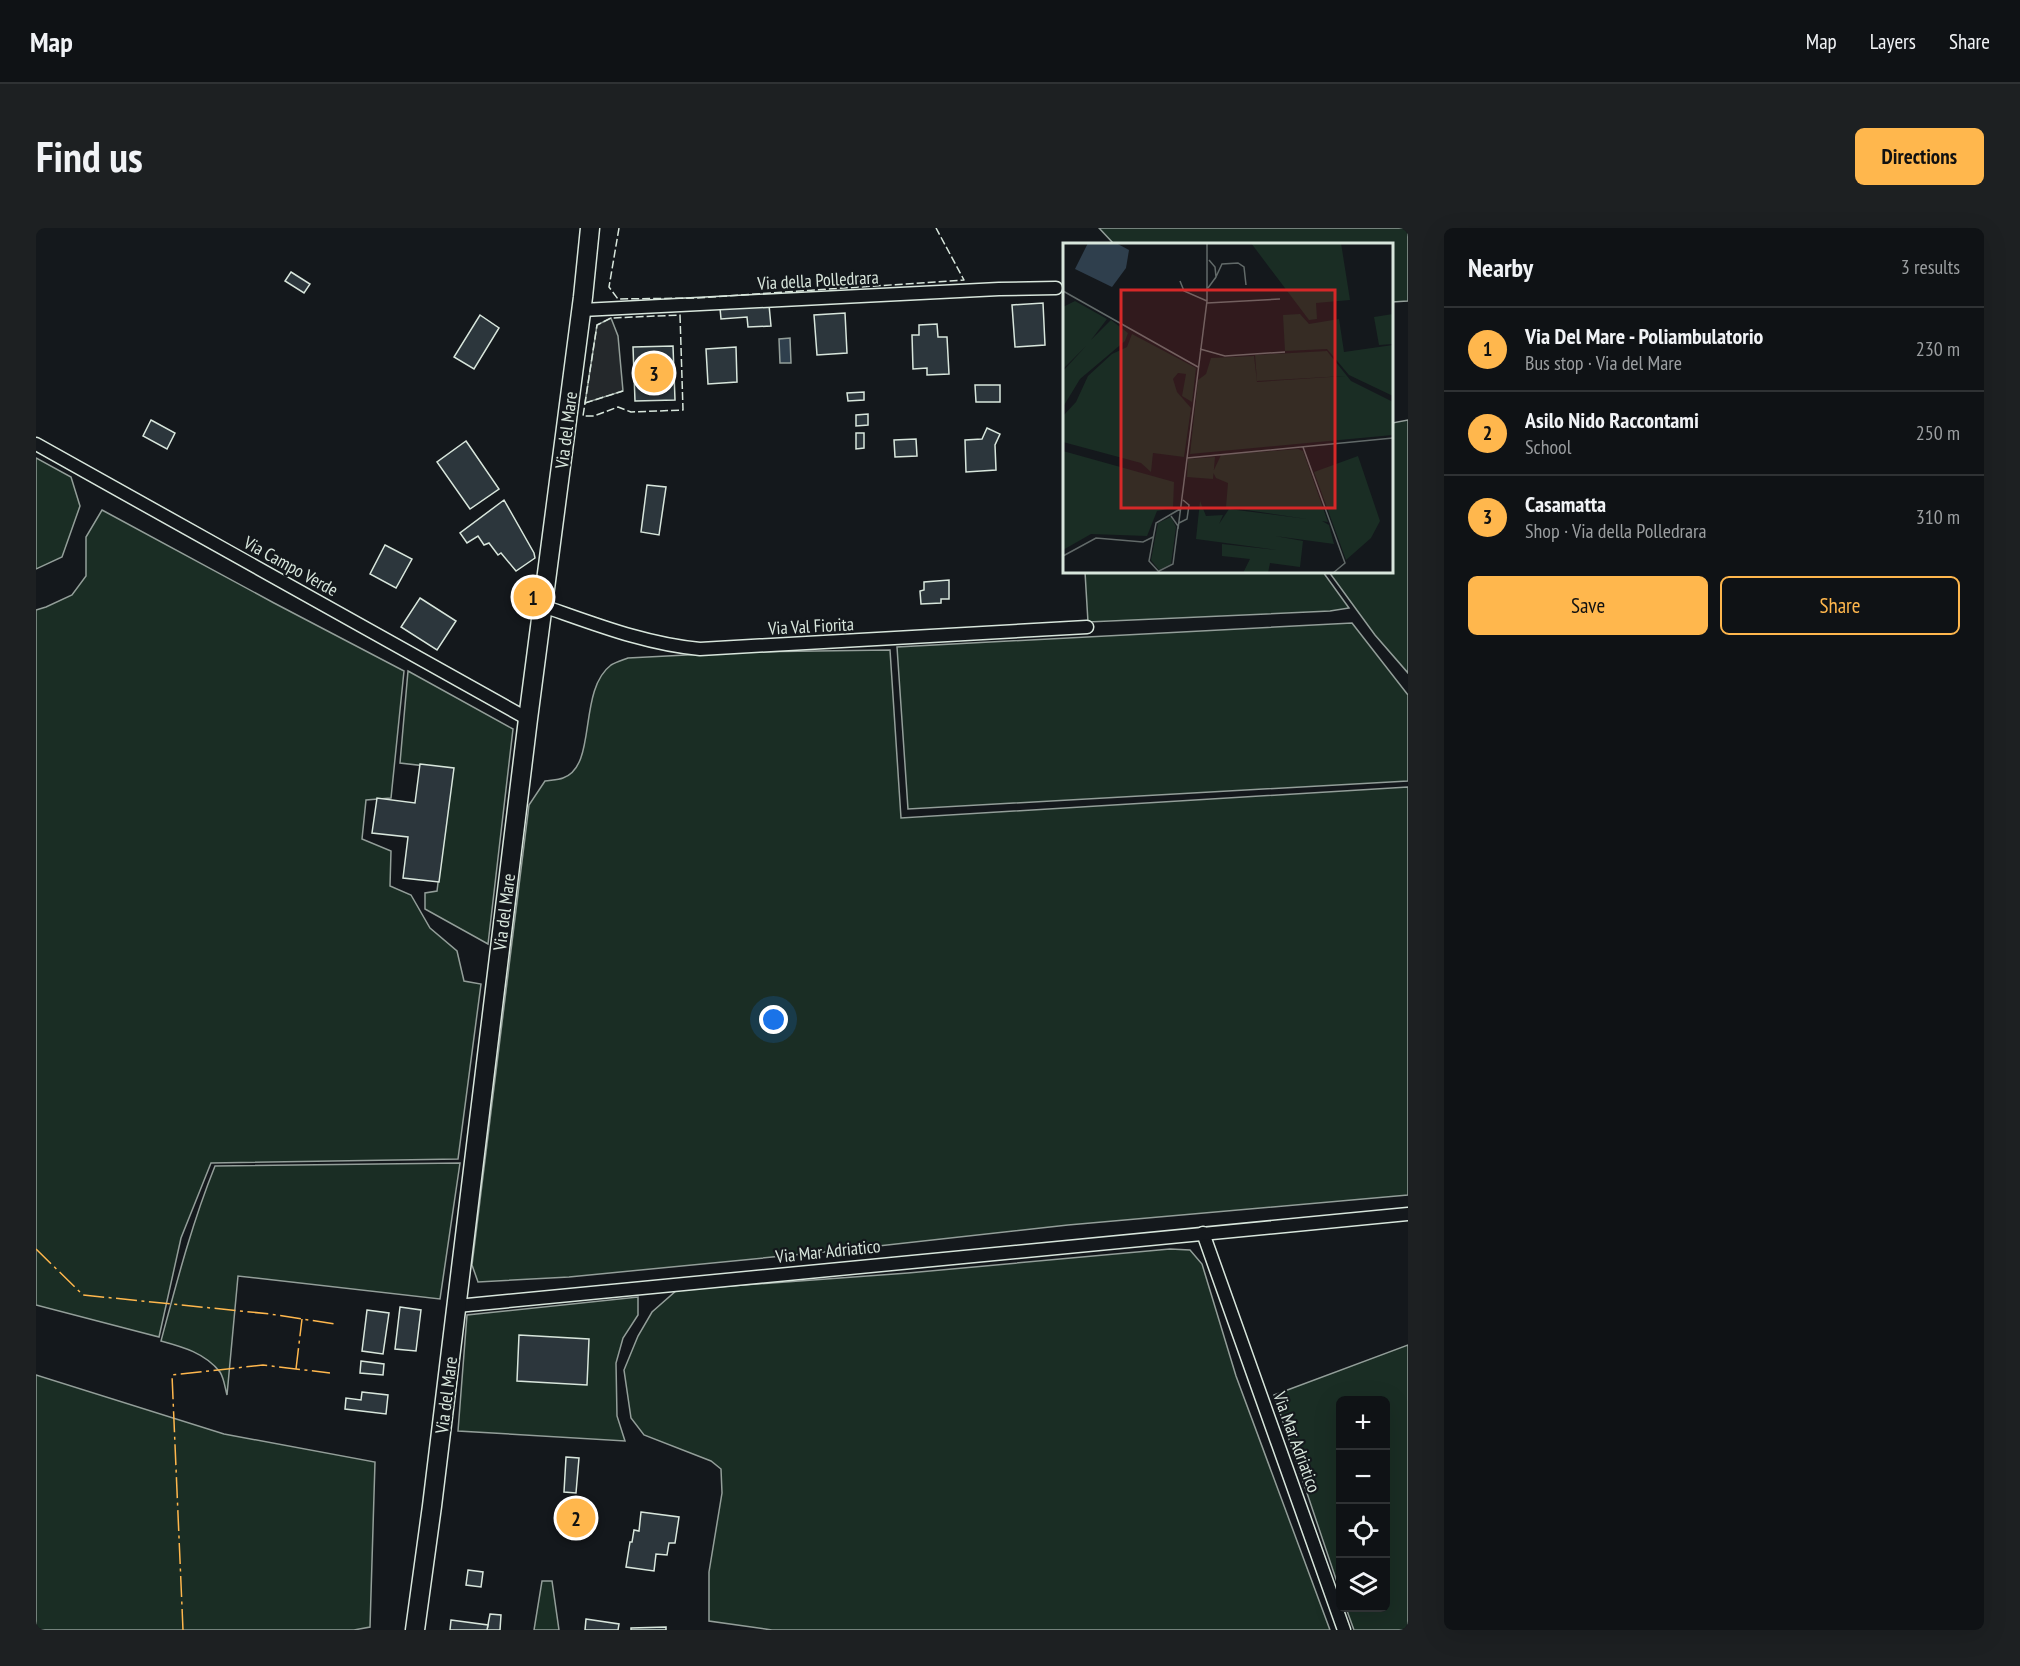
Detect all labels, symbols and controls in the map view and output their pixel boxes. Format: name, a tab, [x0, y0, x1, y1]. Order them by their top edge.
text: Map	[30, 23, 73, 60]
text: Map	[1806, 28, 1837, 55]
text: Layers	[1870, 28, 1916, 55]
text: Share	[1949, 28, 1990, 55]
button: Directions	[1855, 128, 1984, 185]
text: Find us	[36, 129, 143, 184]
inset map	[1063, 243, 1393, 573]
text: Nearby	[1468, 251, 1533, 284]
text: 3 results	[1901, 254, 1960, 280]
street label: Via della Polledrara	[756, 265, 879, 295]
text: Via Del Mare - Poliambulatorio	[1525, 322, 1763, 350]
text: 1	[1483, 336, 1492, 362]
text: 230 m	[1916, 336, 1960, 362]
pin: 3	[634, 350, 674, 396]
text: Bus stop · Via del Mare	[1525, 350, 1682, 376]
street label: Via del Mare	[550, 390, 582, 471]
text: Asilo Nido Raccontami	[1525, 406, 1699, 434]
text: 2	[1483, 420, 1492, 446]
text: 250 m	[1916, 420, 1960, 446]
text: School	[1525, 434, 1571, 460]
text: Casamatta	[1525, 490, 1606, 518]
text: 3	[1483, 504, 1492, 530]
text: 310 m	[1916, 504, 1960, 530]
text: Shop · Via della Polledrara	[1525, 518, 1707, 544]
street label: Via Campo Verde	[239, 530, 342, 601]
pin: 1	[514, 574, 552, 620]
button: Save	[1468, 576, 1708, 635]
button: Share	[1720, 576, 1960, 635]
street label: Via Val Fiorita	[767, 612, 854, 640]
street label: Via del Mare	[488, 872, 520, 953]
your location	[759, 1005, 788, 1034]
street label: Via Mar Adriatico	[773, 1234, 882, 1268]
street label: Via del Mare	[430, 1355, 462, 1436]
street label: Via Mar Adriatico	[1268, 1388, 1326, 1496]
map controls	[1336, 1396, 1390, 1612]
button: +	[1336, 1396, 1390, 1450]
button: −	[1336, 1450, 1390, 1504]
pin: 2	[556, 1496, 596, 1540]
button: locate	[1336, 1504, 1390, 1558]
button: layers	[1336, 1558, 1390, 1612]

